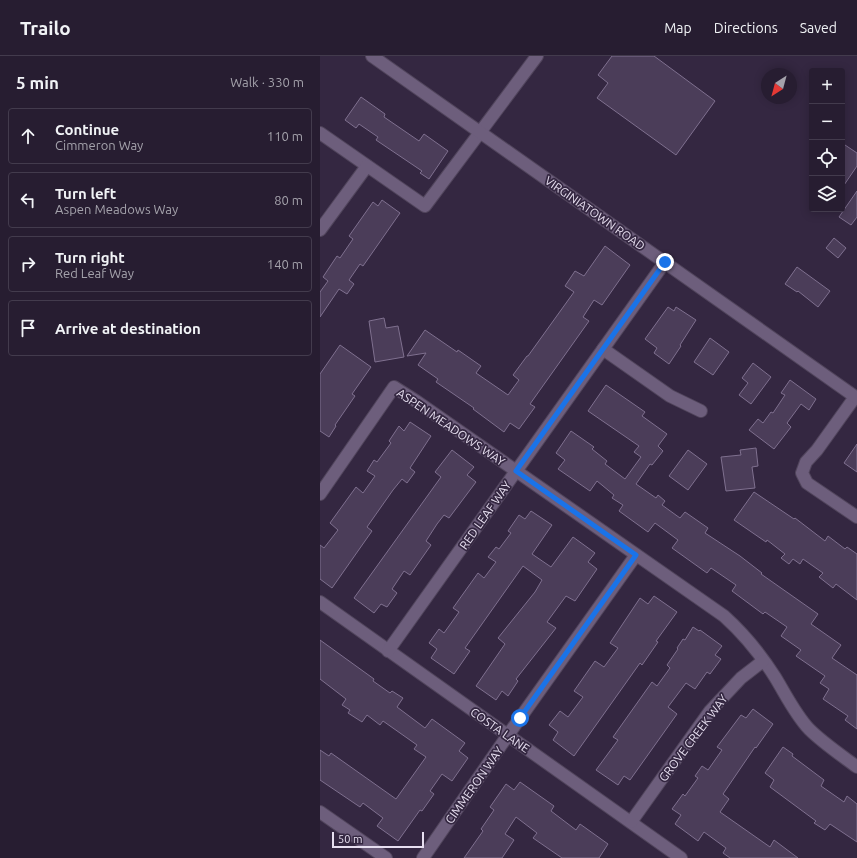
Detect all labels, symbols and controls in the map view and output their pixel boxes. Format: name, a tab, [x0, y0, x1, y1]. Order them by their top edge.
text: Trailo	[20, 17, 71, 39]
text: Map	[664, 20, 692, 36]
text: Directions	[714, 20, 778, 36]
text: Saved	[800, 20, 837, 36]
north arrow	[761, 68, 797, 104]
map controls	[809, 68, 845, 212]
button: +	[809, 68, 845, 104]
text: 5 min	[16, 73, 59, 92]
text: Walk · 330 m	[230, 75, 304, 89]
button: −	[809, 104, 845, 140]
text: Continue	[55, 121, 119, 138]
icon: ahead	[17, 125, 39, 147]
text: 110 m	[267, 129, 303, 143]
text: Cimmeron Way	[55, 138, 143, 152]
button: locate	[809, 140, 845, 176]
street label: VIRGINIATOWN ROAD	[543, 174, 647, 252]
button: layers	[809, 176, 845, 212]
text: Turn left	[55, 185, 116, 202]
icon: left	[17, 189, 39, 211]
text: 80 m	[274, 193, 303, 207]
text: Aspen Meadows Way	[55, 202, 178, 216]
text: Turn right	[55, 249, 125, 266]
icon: right	[17, 253, 39, 275]
route end	[656, 253, 674, 271]
text: 140 m	[267, 257, 303, 271]
text: Red Leaf Way	[55, 266, 134, 280]
icon: arrive	[17, 317, 39, 339]
text: Arrive at destination	[55, 320, 201, 337]
street label: ASPEN MEADOWS WAY	[395, 386, 507, 468]
street label: RED LEAF WAY	[457, 478, 513, 552]
street label: GROVE CREEK WAY	[656, 692, 730, 784]
street label: COSTA LANE	[468, 705, 532, 755]
route start	[511, 709, 529, 727]
street label: CIMMERON WAY	[443, 744, 505, 826]
scale bar	[332, 830, 424, 849]
text: 50 m	[338, 833, 362, 845]

